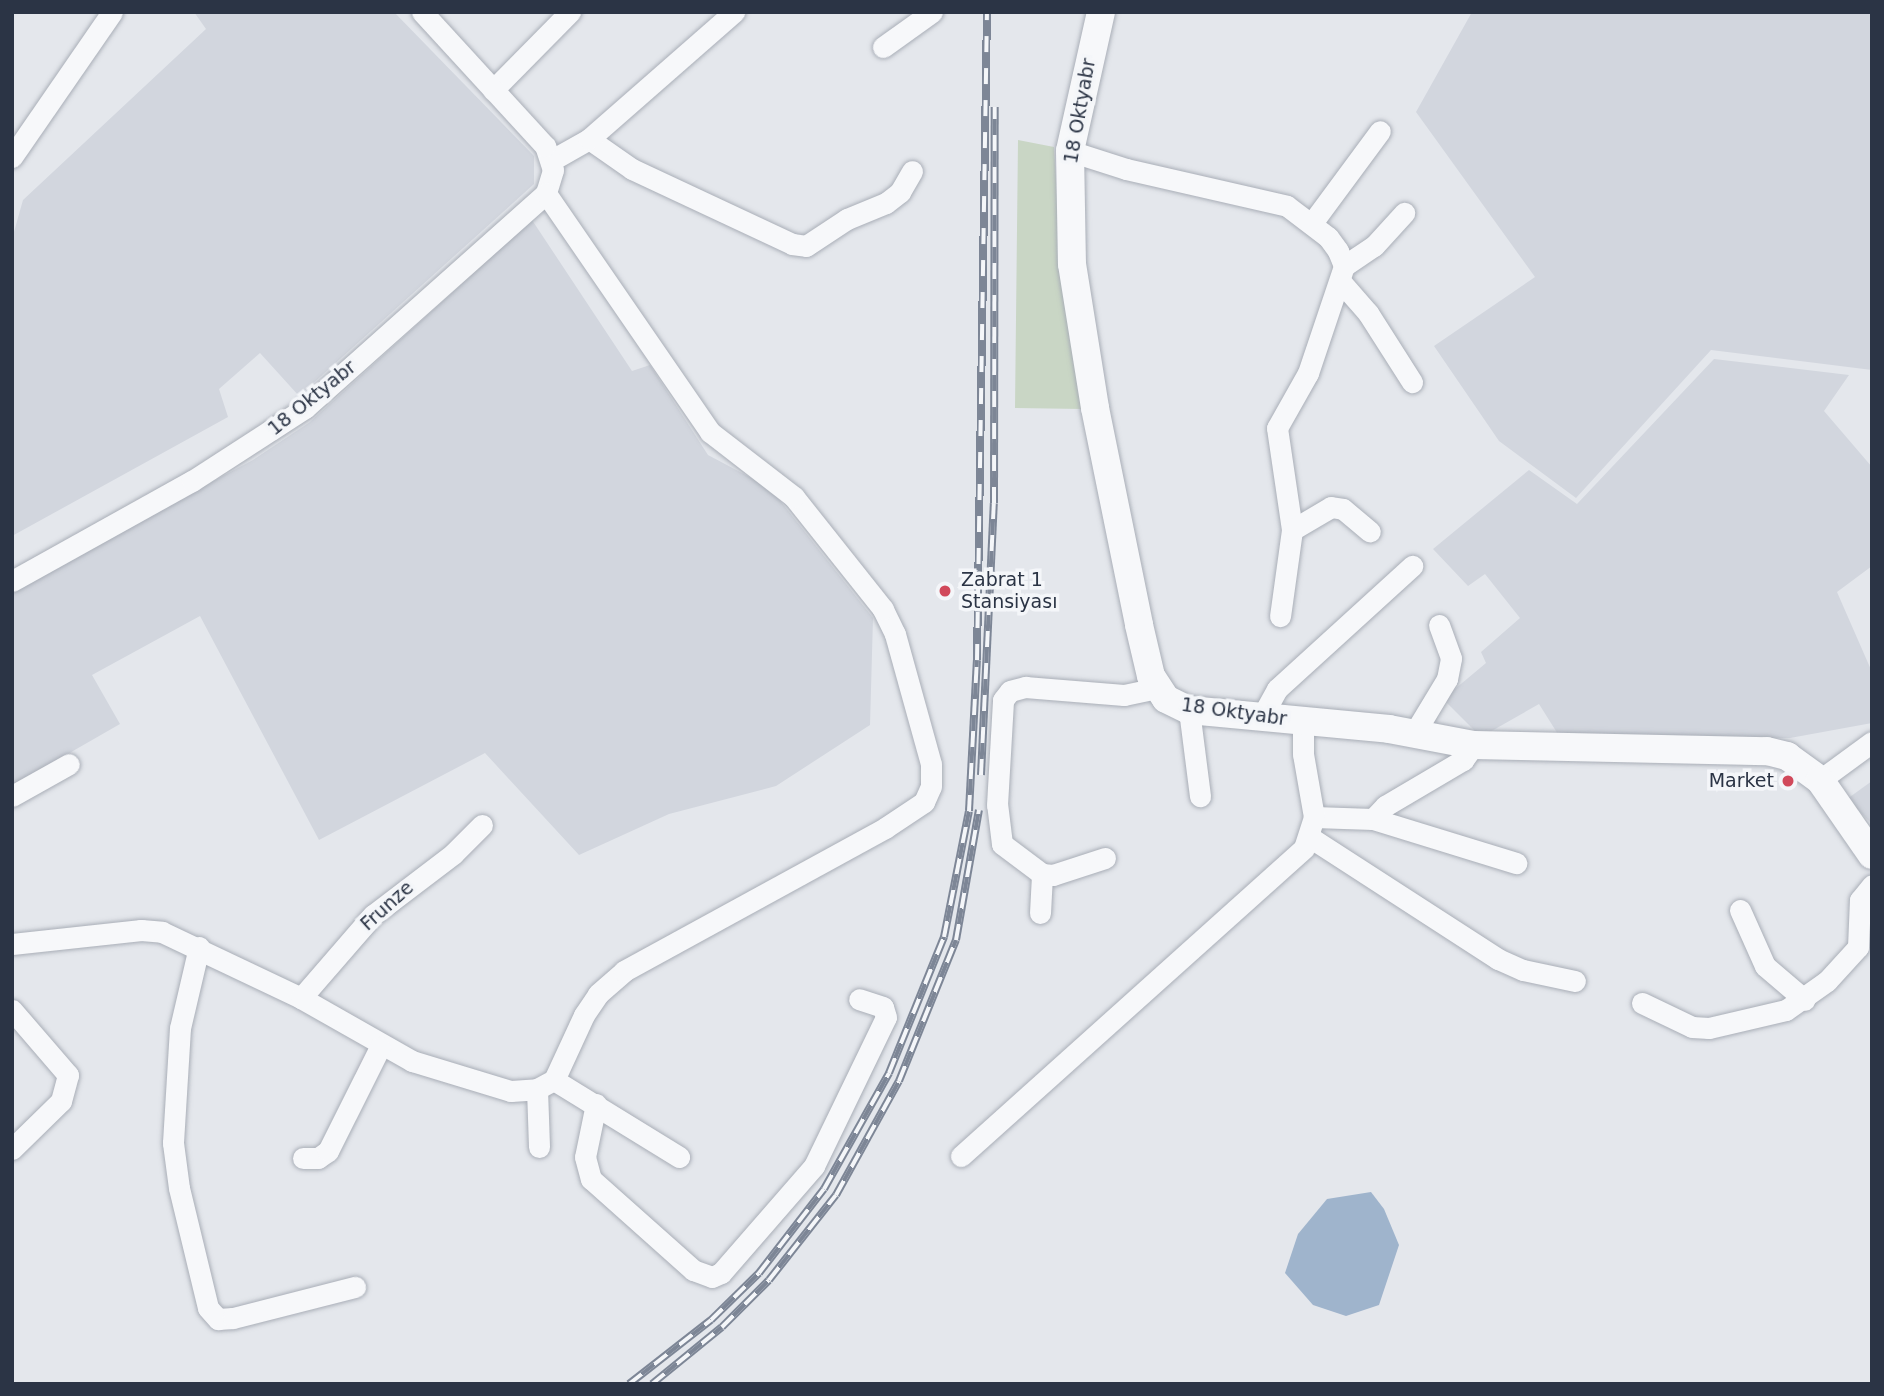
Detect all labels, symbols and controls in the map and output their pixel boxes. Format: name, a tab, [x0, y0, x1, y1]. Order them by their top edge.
street label: 18 Oktyabr	[1060, 57, 1100, 165]
street label: 18 Oktyabr	[263, 356, 361, 440]
place label: Zabrat 1 Stansiyası	[961, 569, 1057, 613]
marker: Zabrat 1 Stansiyası	[935, 581, 955, 601]
street label: 18 Oktyabr	[1180, 693, 1288, 731]
place label: Market	[1709, 770, 1774, 792]
marker: Market	[1780, 773, 1796, 789]
street label: Frunze	[356, 876, 418, 936]

